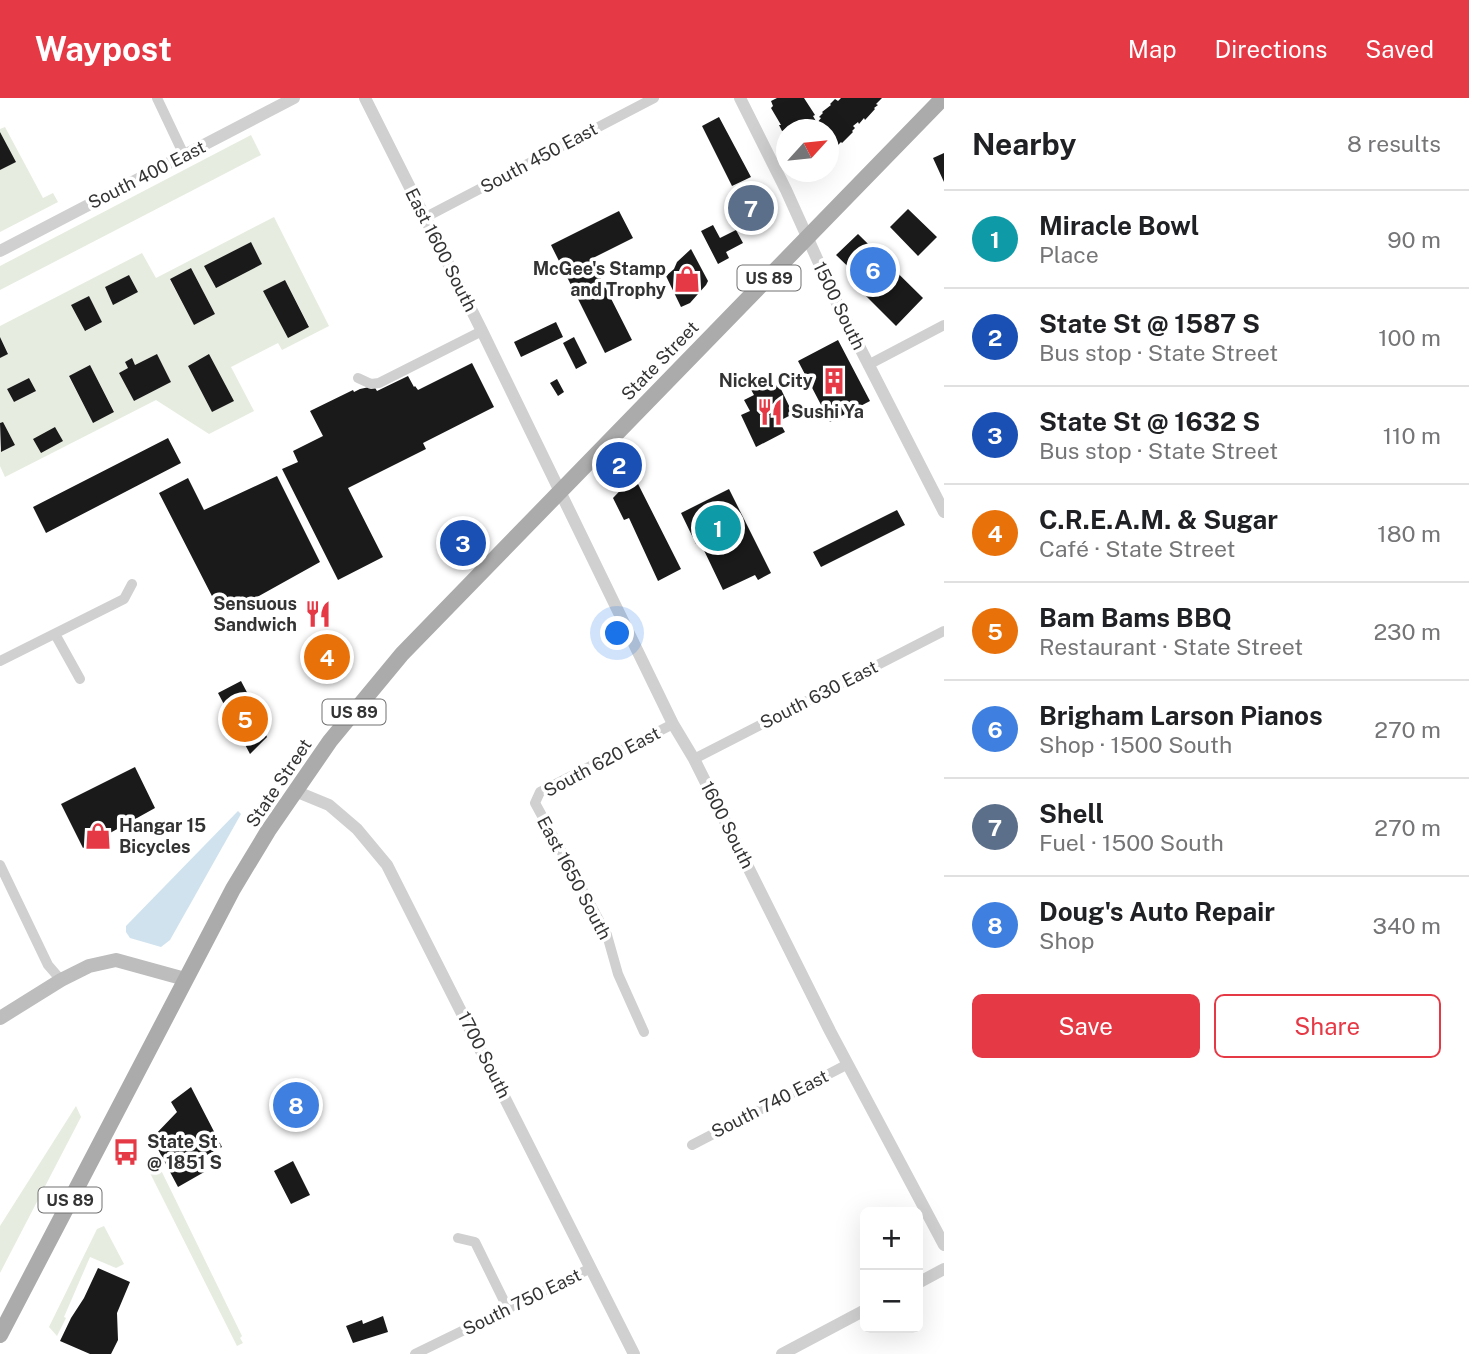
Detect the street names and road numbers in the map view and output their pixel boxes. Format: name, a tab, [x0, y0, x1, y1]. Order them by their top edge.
street label: South 450 East	[477, 118, 601, 197]
street label: South 400 East	[85, 136, 209, 213]
street label: East 1600 South	[401, 184, 482, 315]
street label: 1500 South	[809, 258, 870, 353]
road number: US 89	[738, 266, 800, 290]
street label: State Street	[617, 317, 703, 405]
street label: South 630 East	[757, 656, 881, 733]
road number: US 89	[322, 699, 386, 724]
street label: South 620 East	[540, 722, 663, 801]
street label: State Street	[241, 735, 316, 831]
street label: 1600 South	[697, 778, 758, 872]
street label: East 1650 South	[533, 812, 616, 943]
street label: 1700 South	[454, 1008, 515, 1101]
street label: South 740 East	[708, 1065, 832, 1142]
road number: US 89	[38, 1188, 102, 1212]
street label: South 750 East	[459, 1264, 584, 1339]

